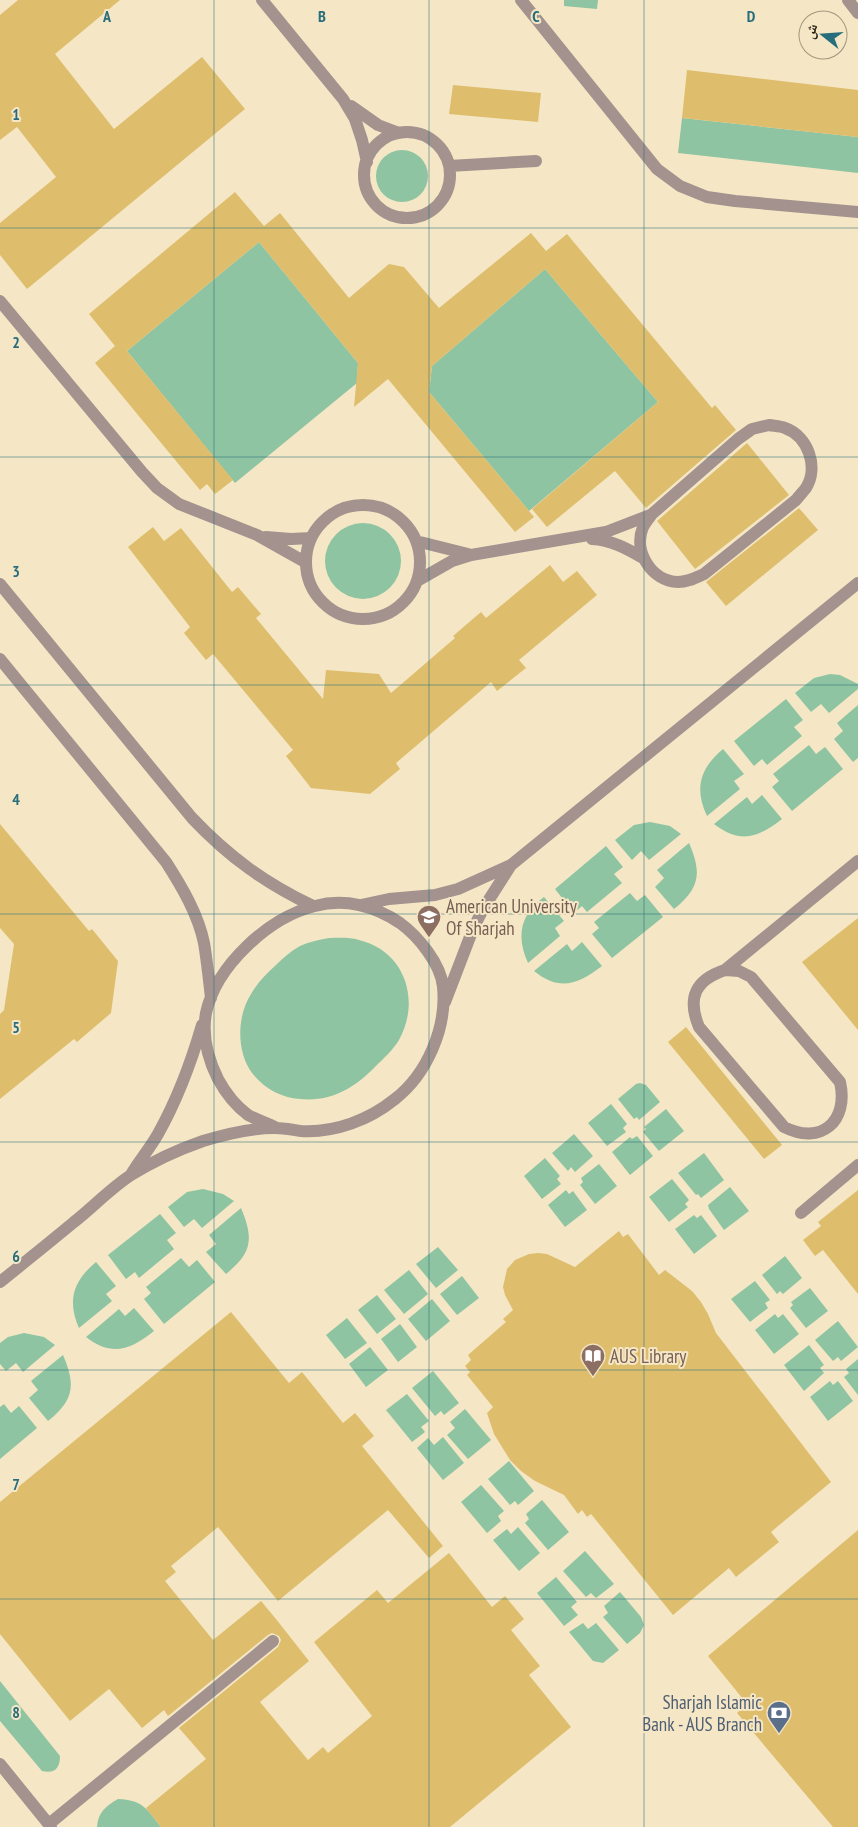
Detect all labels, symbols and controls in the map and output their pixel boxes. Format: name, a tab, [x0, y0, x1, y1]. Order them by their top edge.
text: A	[102, 6, 112, 26]
text: B	[318, 6, 326, 26]
text: C	[532, 6, 540, 26]
text: D	[747, 6, 756, 26]
north arrow	[798, 10, 848, 60]
text: ش	[800, 21, 821, 41]
text: 1	[12, 104, 20, 124]
text: 2	[12, 332, 20, 352]
text: 3	[12, 561, 20, 581]
text: 4	[12, 789, 20, 809]
place label: American University Of Sharjah	[446, 894, 578, 940]
school or university icon: American University Of Sharjah	[416, 904, 442, 938]
text: 5	[12, 1017, 20, 1037]
text: 6	[12, 1246, 20, 1266]
library icon: AUS Library	[580, 1343, 606, 1377]
place label: AUS Library	[610, 1344, 687, 1368]
text: 7	[12, 1474, 20, 1494]
place label: Sharjah Islamic Bank - AUS Branch	[642, 1690, 762, 1736]
bank icon: Sharjah Islamic Bank - AUS Branch	[766, 1700, 792, 1734]
text: 8	[12, 1702, 20, 1722]

